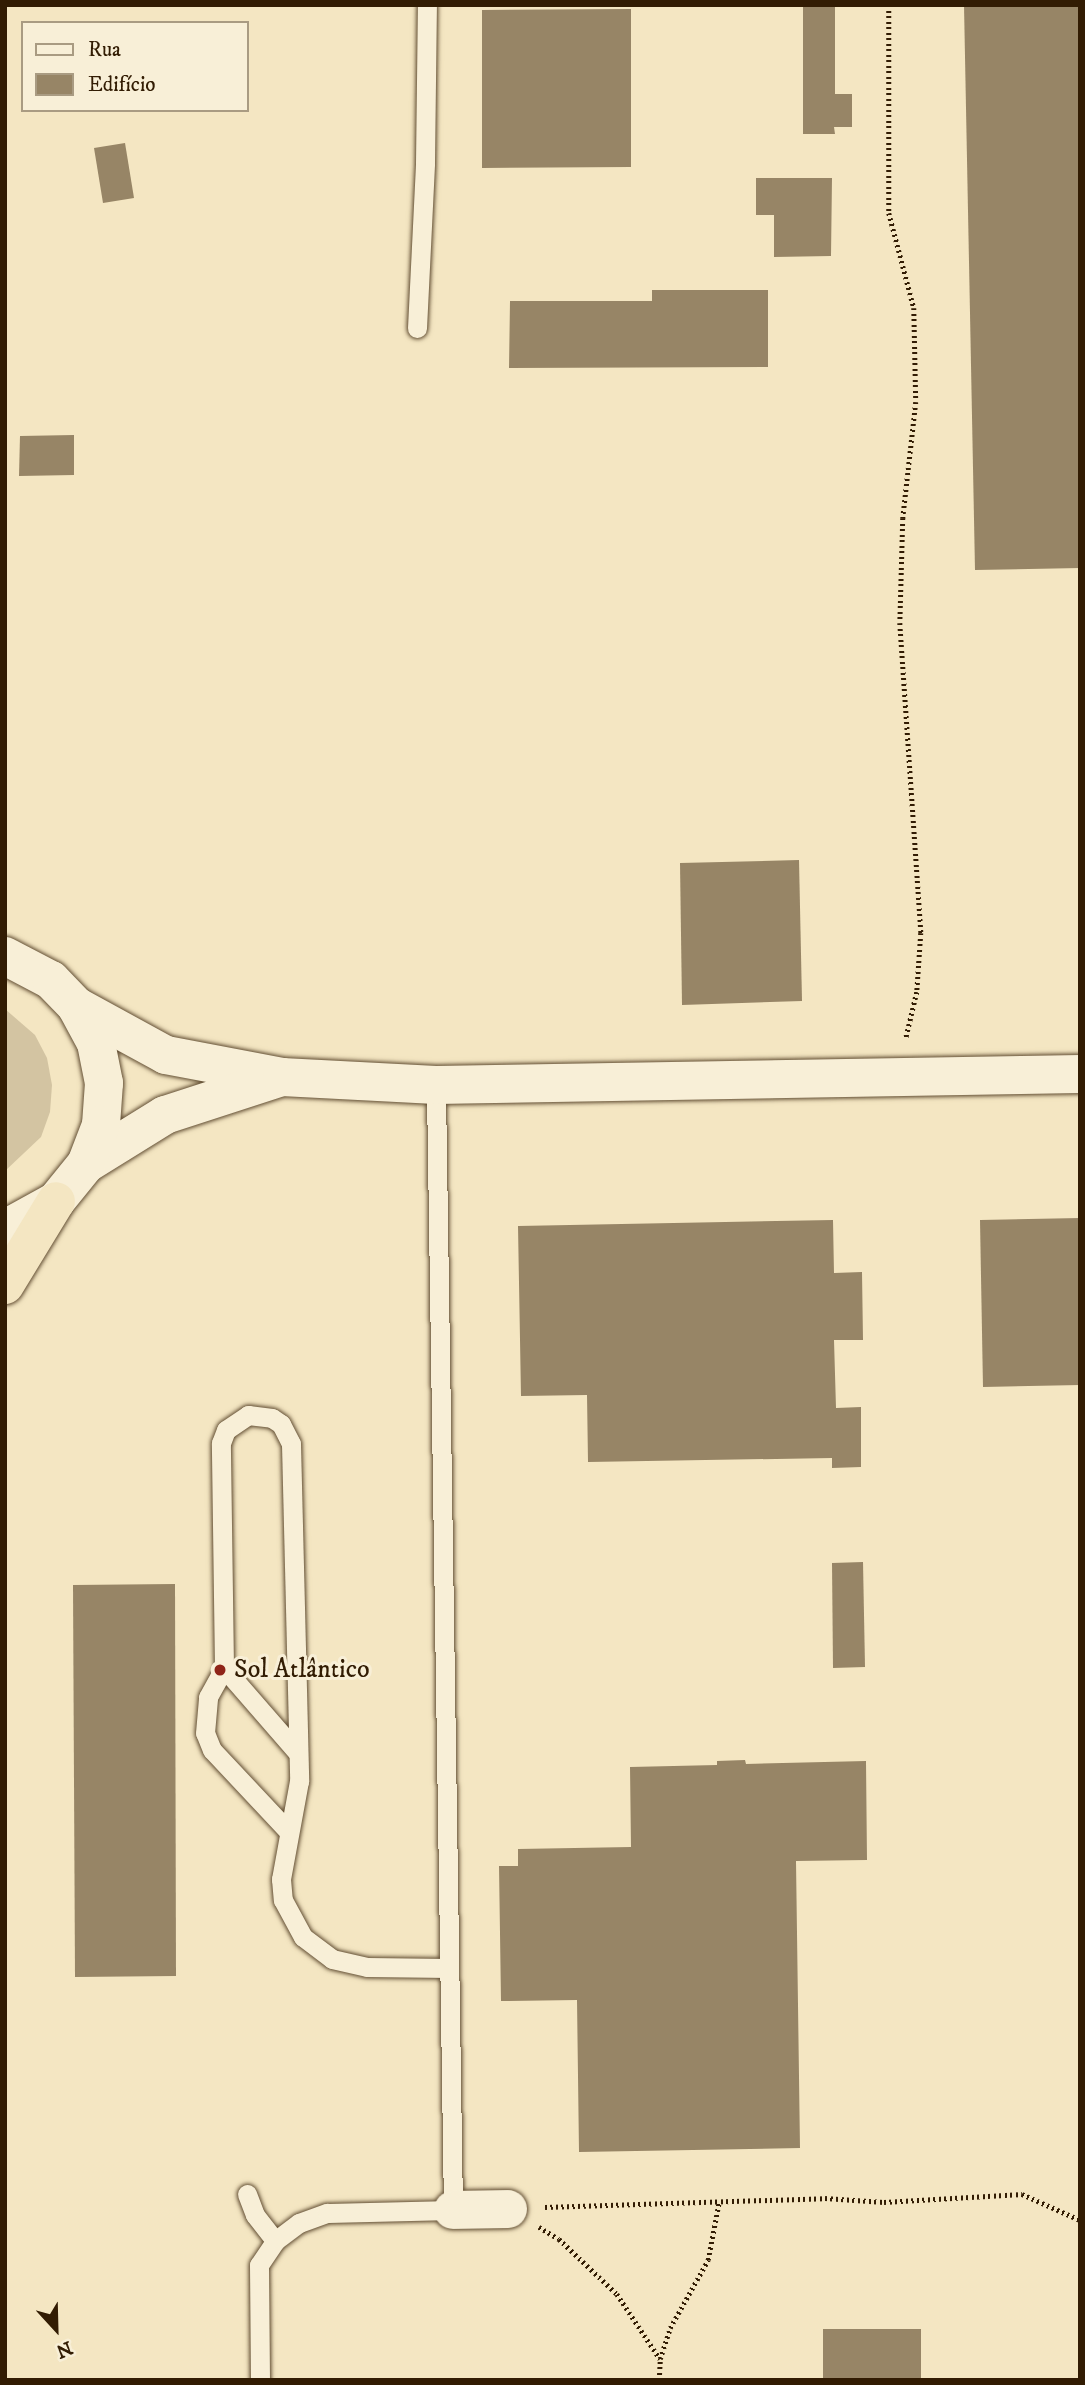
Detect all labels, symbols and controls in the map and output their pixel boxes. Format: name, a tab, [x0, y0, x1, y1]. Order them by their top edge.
legend	[21, 21, 248, 112]
text: Rua	[88, 37, 121, 63]
text: Edifício	[88, 72, 156, 98]
place label: Sol Atlântico	[234, 1654, 370, 1686]
marker: Sol Atlântico	[212, 1662, 228, 1678]
north arrow	[21, 2294, 91, 2364]
text: N	[53, 2335, 76, 2363]

